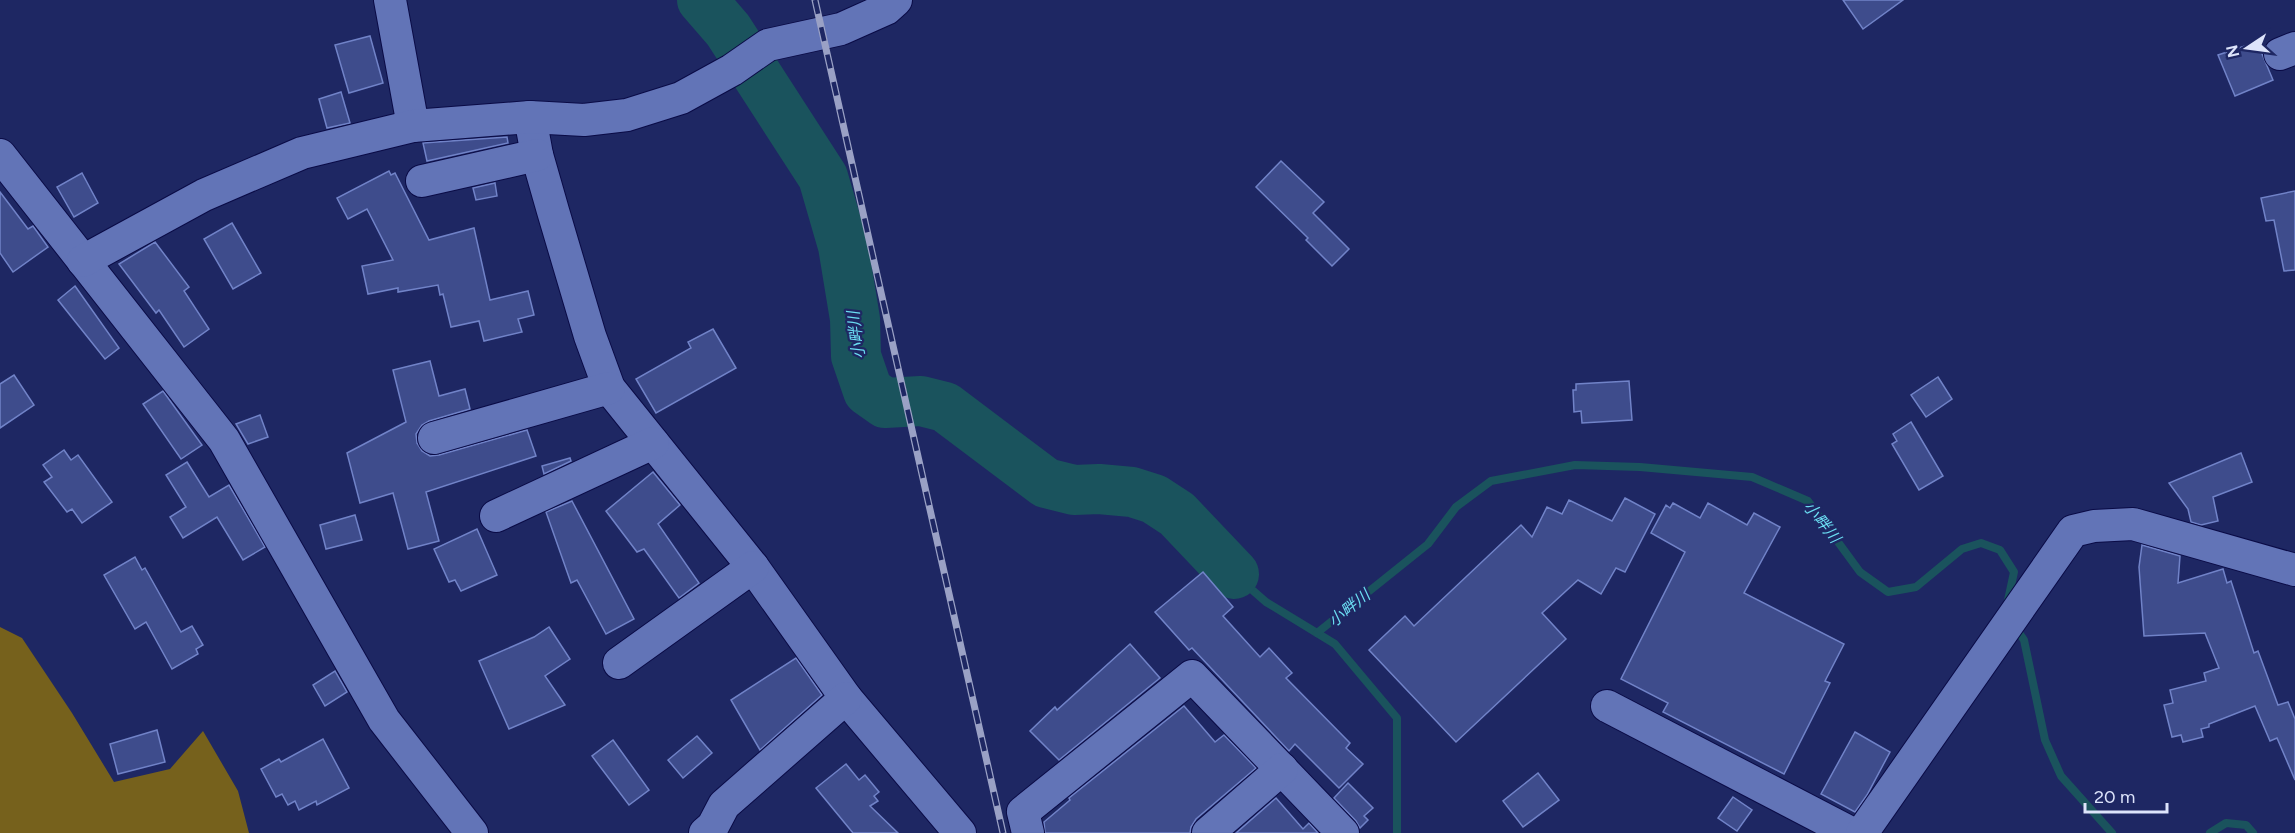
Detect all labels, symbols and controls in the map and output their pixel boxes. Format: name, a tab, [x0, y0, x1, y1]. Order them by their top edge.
north arrow	[2217, 18, 2277, 78]
text: N	[2222, 43, 2244, 59]
water label: 小畔川	[843, 308, 868, 360]
water label: 小畔川	[1800, 497, 1846, 548]
water label: 小畔川	[1324, 584, 1375, 630]
scale bar	[2085, 776, 2168, 814]
text: 20 m	[2094, 786, 2135, 808]

